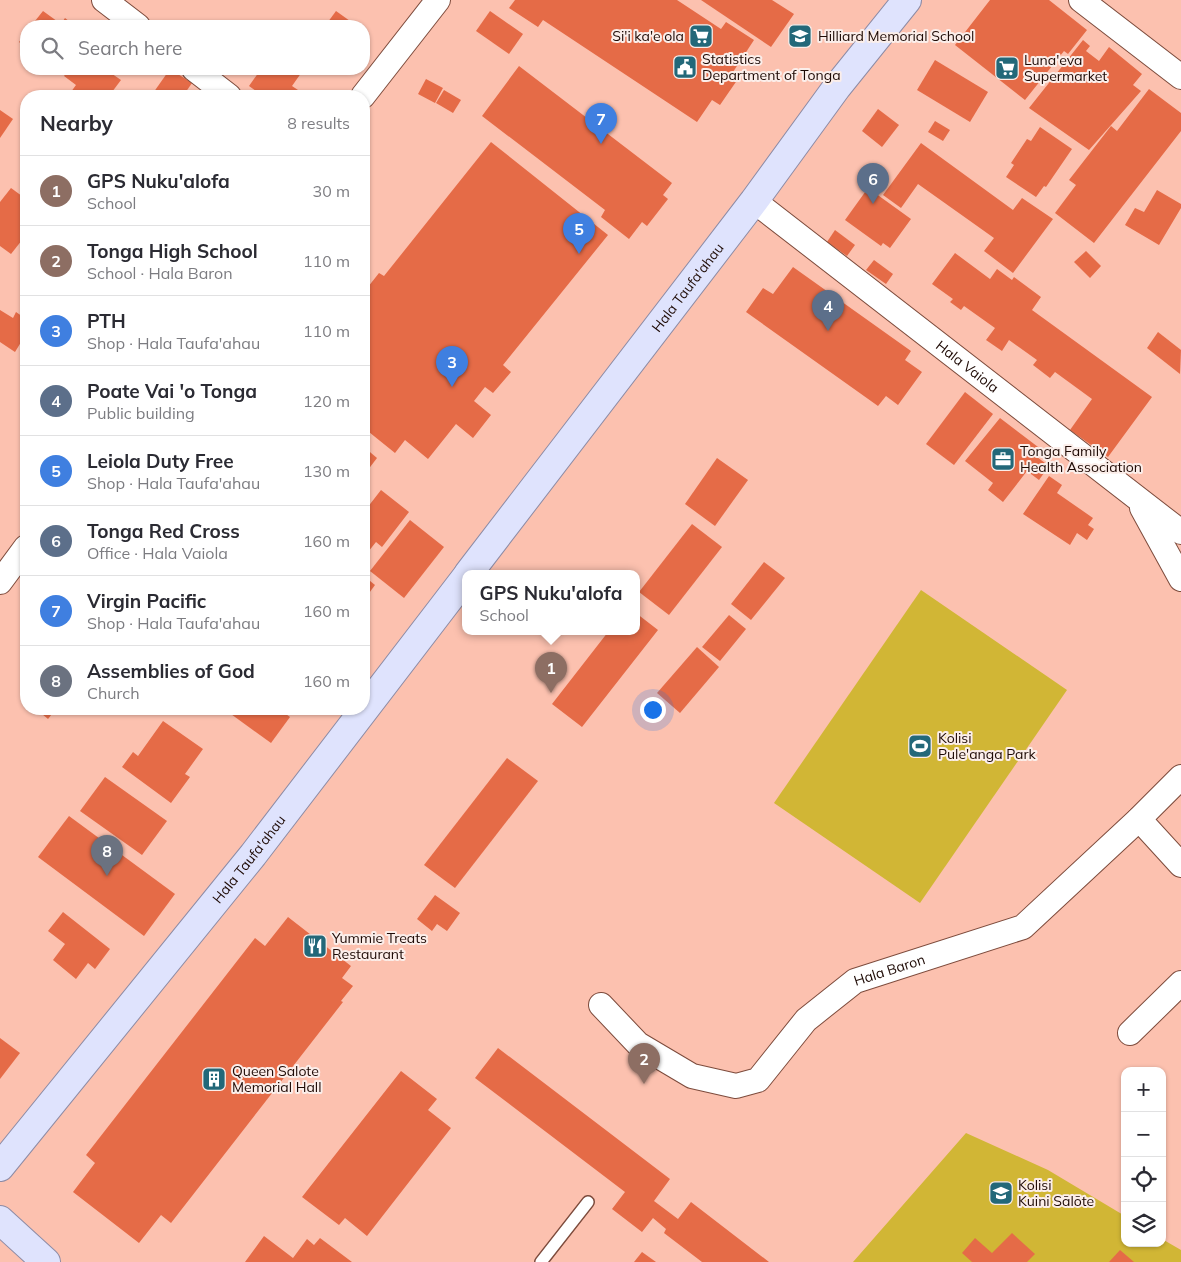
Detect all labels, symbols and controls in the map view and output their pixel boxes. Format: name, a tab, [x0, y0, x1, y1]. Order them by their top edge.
search box	[20, 20, 370, 75]
supermarket icon: Si'i ka'e ola	[688, 23, 714, 49]
school or university icon: Hilliard Memorial School	[787, 23, 813, 49]
place label: Si'i ka'e ola	[612, 27, 684, 45]
place label: Hilliard Memorial School	[818, 27, 974, 45]
icon: search	[38, 34, 66, 62]
text: Search here	[78, 36, 182, 60]
place label: Statistics Department of Tonga	[702, 50, 841, 84]
place label: Luna'eva Supermarket	[1024, 51, 1107, 85]
public building icon: Statistics Department of Tonga	[672, 54, 698, 80]
supermarket icon: Luna'eva Supermarket	[994, 55, 1020, 81]
pin: 7	[585, 103, 617, 144]
text: Nearby	[40, 110, 113, 136]
text: 8 results	[287, 113, 350, 133]
pin: 6	[857, 163, 889, 204]
text: GPS Nuku'alofa	[87, 169, 230, 193]
text: 1	[51, 181, 61, 201]
text: 30 m	[313, 181, 350, 201]
text: School	[87, 193, 136, 213]
pin: 5	[563, 213, 595, 254]
text: Tonga High School	[87, 239, 258, 263]
street label: Hala Taufa'ahau	[648, 239, 728, 336]
text: 2	[51, 251, 61, 271]
text: 110 m	[303, 251, 350, 271]
text: School · Hala Baron	[87, 263, 233, 283]
pin: 4	[812, 290, 844, 331]
text: PTH	[87, 309, 126, 333]
text: 3	[51, 321, 61, 341]
text: 110 m	[303, 321, 350, 341]
text: Shop · Hala Taufa'ahau	[87, 333, 260, 353]
street label: Hala Vaiola	[932, 336, 1003, 397]
pin: 3	[436, 346, 468, 387]
text: Poate Vai 'o Tonga	[87, 379, 257, 403]
text: 4	[51, 391, 61, 411]
text: 120 m	[303, 391, 350, 411]
text: Public building	[87, 403, 195, 423]
place label: Tonga Family Health Association	[1020, 442, 1142, 476]
office icon: Tonga Family Health Association	[990, 446, 1016, 472]
text: Leiola Duty Free	[87, 449, 234, 473]
text: 5	[51, 461, 61, 481]
text: 130 m	[303, 461, 350, 481]
text: Shop · Hala Taufa'ahau	[87, 473, 260, 493]
text: Tonga Red Cross	[87, 519, 240, 543]
text: 6	[51, 531, 61, 551]
text: 160 m	[303, 531, 350, 551]
text: Office · Hala Vaiola	[87, 543, 228, 563]
popup	[462, 570, 640, 635]
text: GPS Nuku'alofa	[480, 581, 622, 605]
text: Virgin Pacific	[87, 589, 206, 613]
text: 7	[51, 601, 61, 621]
text: 160 m	[303, 601, 350, 621]
text: School	[480, 605, 529, 625]
text: Shop · Hala Taufa'ahau	[87, 613, 260, 633]
pin: 1	[535, 652, 567, 693]
text: Assemblies of God	[87, 659, 255, 683]
text: 8	[51, 671, 61, 691]
text: 160 m	[303, 671, 350, 691]
text: Church	[87, 683, 140, 703]
your location	[640, 697, 666, 723]
place label: Kolisi Pule'anga Park	[938, 729, 1037, 763]
sports icon: Kolisi Pule'anga Park	[907, 733, 933, 759]
street label: Hala Taufa'ahau	[209, 811, 289, 907]
pin: 8	[91, 835, 123, 876]
place label: Yummie Treats Restaurant	[331, 929, 427, 963]
restaurant icon: Yummie Treats Restaurant	[302, 933, 328, 959]
street label: Hala Baron	[852, 950, 927, 990]
pin: 2	[628, 1043, 660, 1084]
place label: Queen Salote Memorial Hall	[232, 1062, 322, 1096]
building icon: Queen Salote Memorial Hall	[201, 1066, 227, 1092]
map controls	[1121, 1067, 1166, 1247]
button: +	[1121, 1067, 1166, 1112]
button: −	[1121, 1112, 1166, 1157]
button: locate	[1121, 1157, 1166, 1202]
place label: Kolisi Kuini Sālōte	[1018, 1176, 1094, 1210]
school or university icon: Kolisi Kuini Sālōte	[988, 1180, 1014, 1206]
button: layers	[1121, 1202, 1166, 1247]

